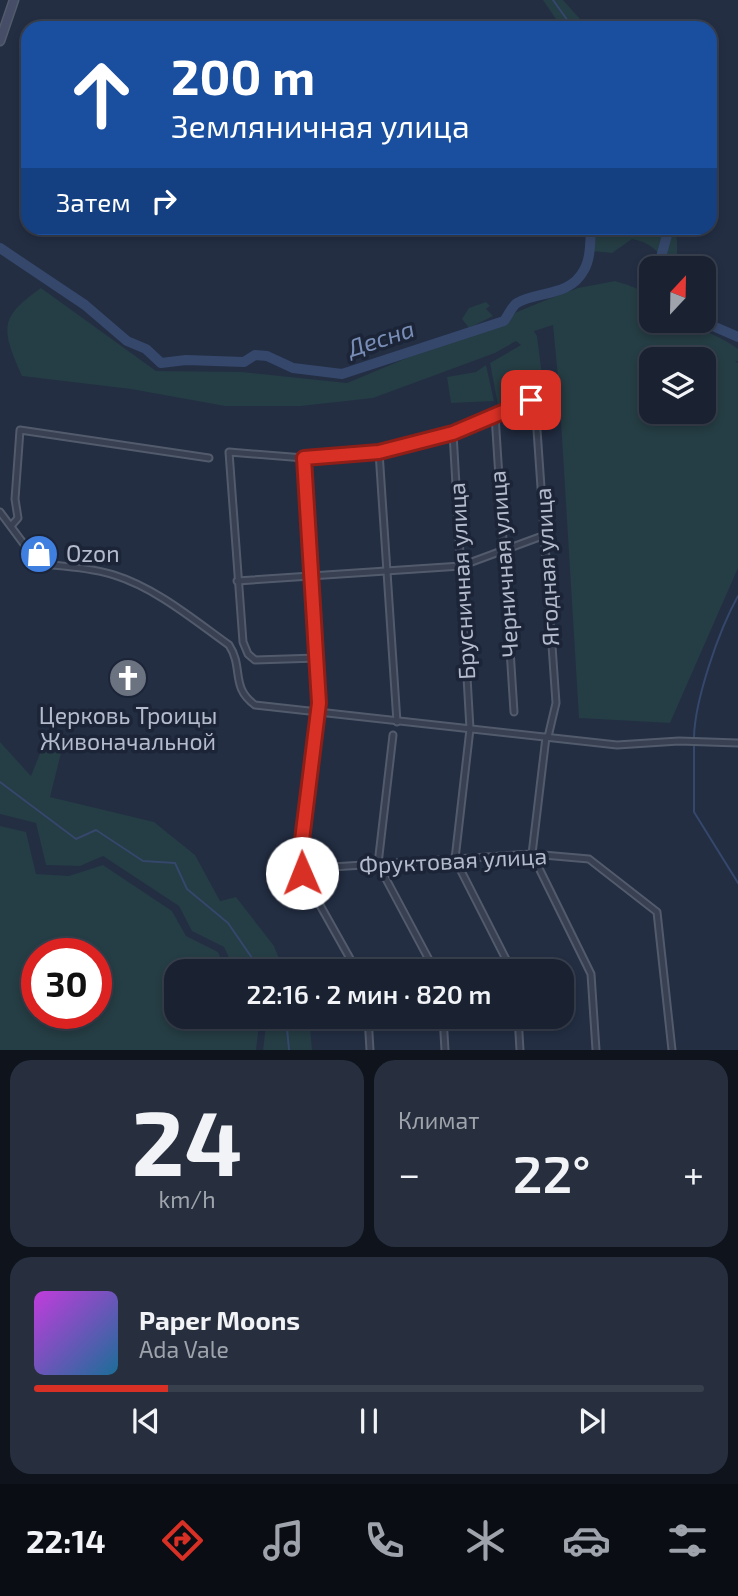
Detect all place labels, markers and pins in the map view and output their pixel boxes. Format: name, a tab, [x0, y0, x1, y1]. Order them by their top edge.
pin	[501, 370, 561, 430]
shop icon: Ozon	[18, 533, 60, 575]
place label: Ozon	[66, 539, 120, 567]
church icon: Церковь Троицы Живоначальной	[107, 657, 149, 699]
place label: Церковь Троицы Живоначальной	[39, 701, 217, 755]

